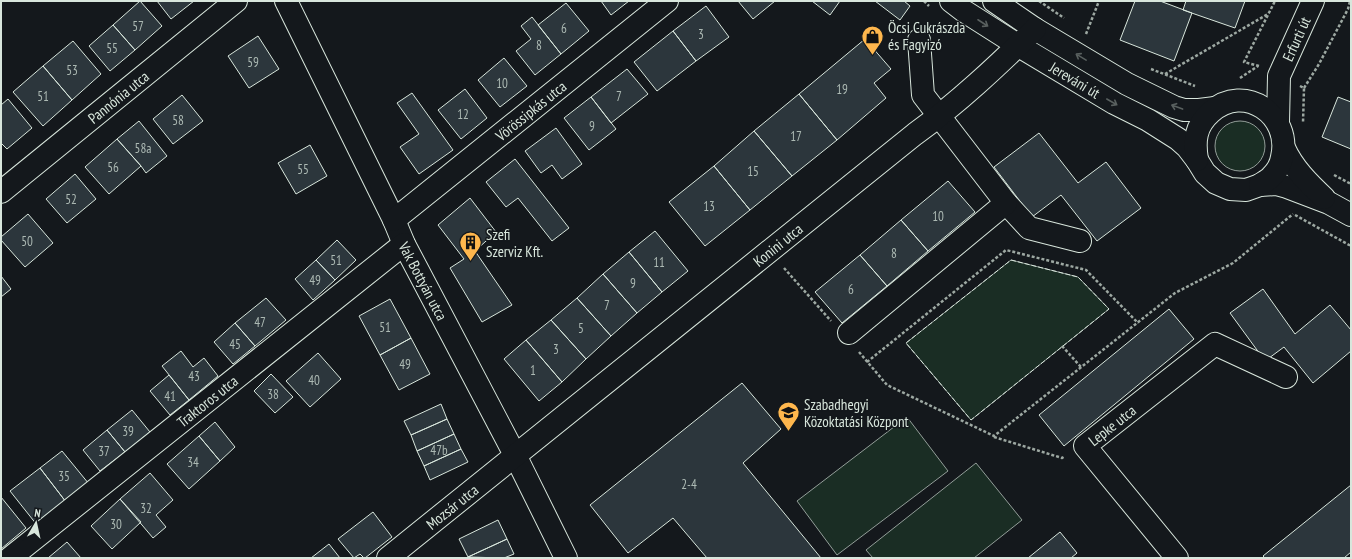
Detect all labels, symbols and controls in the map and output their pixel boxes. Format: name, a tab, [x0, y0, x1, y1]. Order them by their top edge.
street label: Erfurti út	[1278, 13, 1314, 64]
house number: 57	[132, 18, 144, 35]
place label: Öcsi Cukrászda és Fagyizó	[888, 18, 965, 54]
one-way arrow	[977, 19, 988, 27]
house number: 6	[561, 20, 567, 37]
shop icon: Öcsi Cukrászda és Fagyizó	[859, 23, 885, 56]
house number: 3	[698, 26, 704, 43]
house number: 8	[536, 37, 542, 54]
house number: 55	[106, 40, 118, 57]
one-way arrow	[1075, 52, 1087, 60]
house number: 59	[247, 54, 259, 71]
street label: Jereváni út	[1046, 57, 1104, 102]
house number: 53	[66, 62, 78, 79]
street label: Pannónia utca	[84, 66, 153, 127]
house number: 10	[496, 75, 508, 92]
street label: Vörössipkás utca	[490, 76, 570, 145]
house number: 19	[836, 81, 848, 98]
house number: 51	[37, 88, 49, 105]
house number: 7	[616, 88, 622, 105]
one-way arrow	[1106, 99, 1118, 106]
one-way arrow	[1170, 103, 1183, 110]
house number: 12	[457, 106, 469, 123]
house number: 58	[172, 112, 184, 129]
house number: 9	[589, 118, 595, 135]
house number: 17	[790, 128, 802, 145]
house number: 58a	[135, 140, 151, 157]
house number: 56	[107, 159, 119, 176]
house number: 55	[297, 161, 309, 178]
house number: 15	[747, 163, 759, 180]
house number: 52	[65, 191, 77, 208]
house number: 13	[703, 198, 715, 215]
house number: 10	[932, 208, 944, 225]
street label: Konini utca	[749, 219, 806, 270]
place label: Szefi Szerviz Kft.	[486, 225, 543, 261]
building icon: Szefi Szerviz Kft.	[457, 230, 483, 263]
house number: 50	[21, 233, 33, 250]
street label: Vak Bottyán utca	[395, 238, 452, 324]
house number: 8	[891, 245, 897, 262]
house number: 51	[330, 252, 342, 269]
house number: 11	[653, 254, 665, 271]
house number: 49	[309, 272, 321, 289]
house number: 9	[630, 275, 636, 292]
house number: 6	[848, 281, 854, 298]
house number: 7	[604, 297, 610, 314]
house number: 47	[254, 314, 266, 331]
house number: 51	[379, 319, 391, 336]
house number: 5	[578, 320, 584, 337]
house number: 45	[229, 336, 241, 353]
house number: 3	[553, 341, 559, 358]
house number: 49	[399, 356, 411, 373]
house number: 1	[530, 362, 536, 379]
house number: 43	[188, 368, 200, 385]
street label: Traktoros utca	[173, 371, 241, 431]
house number: 40	[308, 372, 320, 389]
house number: 38	[267, 386, 279, 403]
house number: 41	[164, 388, 176, 405]
place label: Szabadhegyi Közoktatási Központ	[804, 395, 909, 431]
school or university icon: Szabadhegyi Közoktatási Központ	[776, 400, 802, 433]
street label: Lepke utca	[1084, 400, 1139, 450]
house number: 39	[122, 423, 134, 440]
house number: 47b	[430, 442, 448, 459]
house number: 37	[98, 443, 110, 460]
house number: 34	[187, 454, 199, 471]
house number: 35	[58, 468, 70, 485]
house number: 2-4	[681, 476, 697, 493]
street label: Mozsár utca	[422, 480, 482, 533]
house number: 32	[140, 500, 152, 517]
north arrow	[16, 503, 56, 543]
text: N	[34, 506, 42, 521]
house number: 30	[110, 516, 122, 533]

